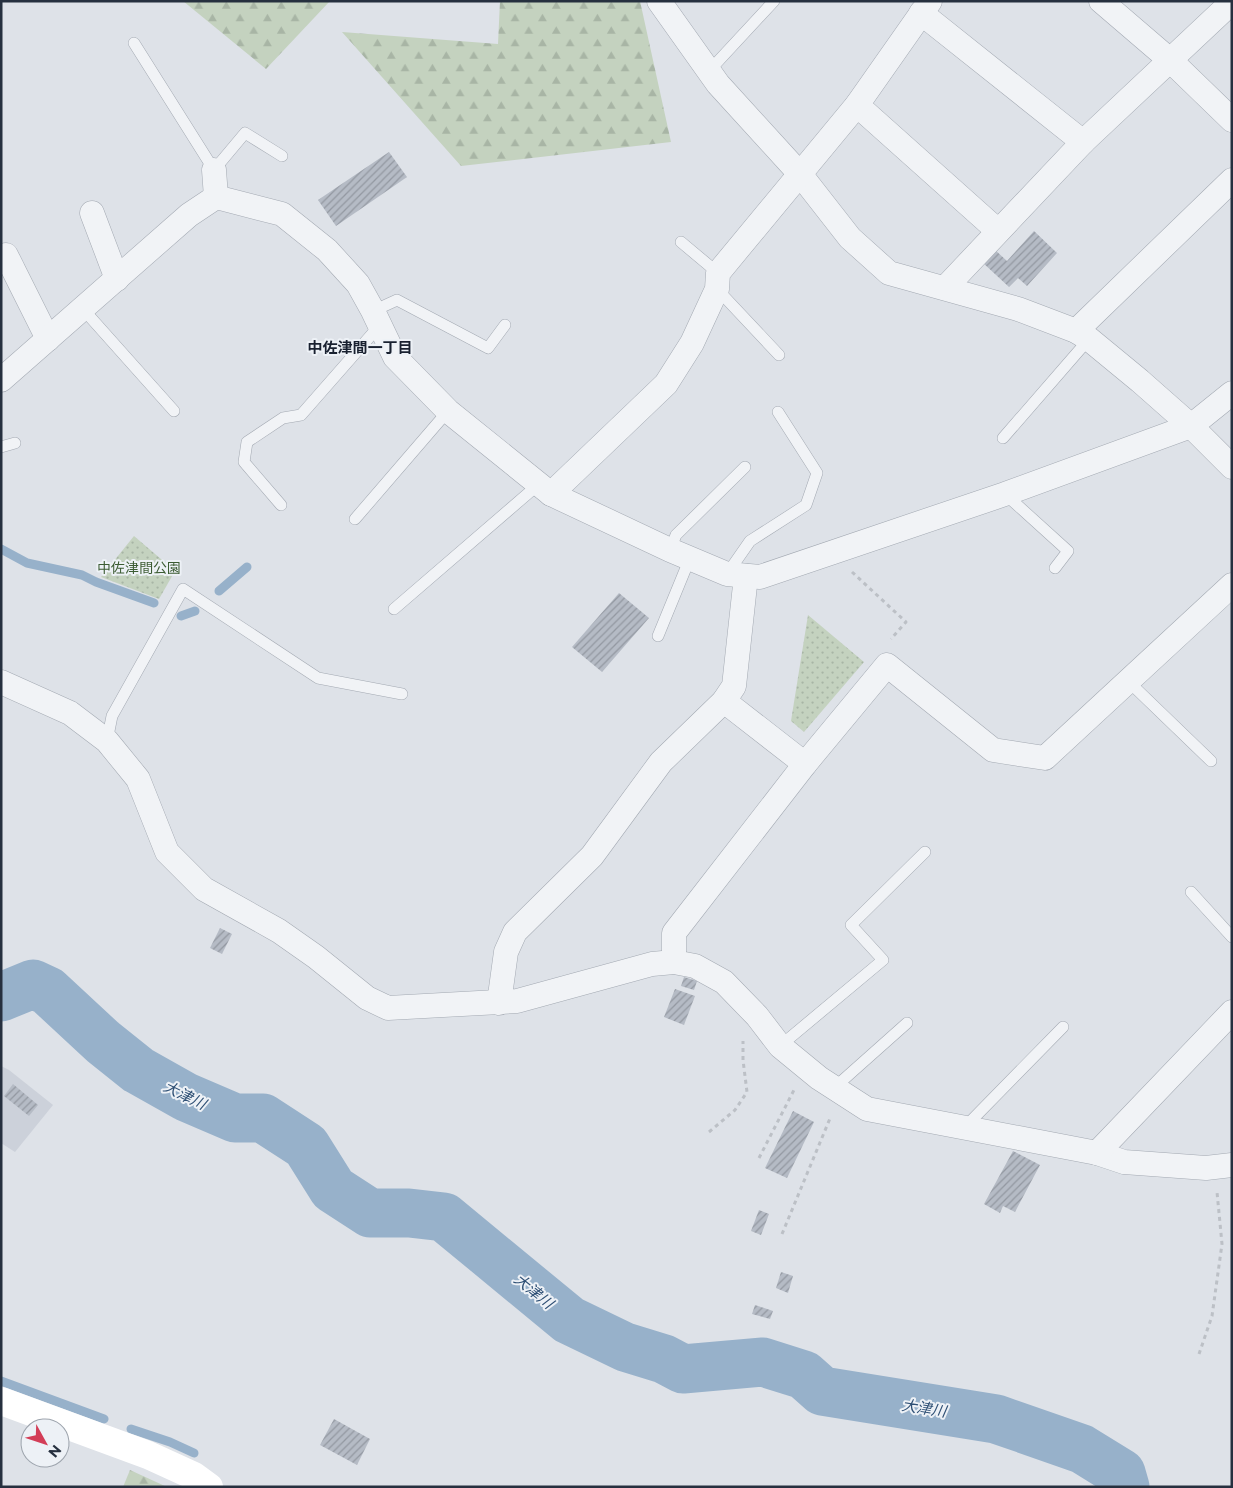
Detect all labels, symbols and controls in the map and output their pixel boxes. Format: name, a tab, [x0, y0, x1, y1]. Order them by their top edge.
district label: 中佐津間一丁目	[307, 338, 413, 357]
park label: 中佐津間公園	[97, 559, 181, 577]
water label: 大津川	[161, 1077, 211, 1114]
water label: 大津川	[511, 1269, 559, 1314]
water label: 大津川	[900, 1395, 950, 1421]
north arrow	[20, 1418, 70, 1468]
text: N	[44, 1441, 65, 1461]

